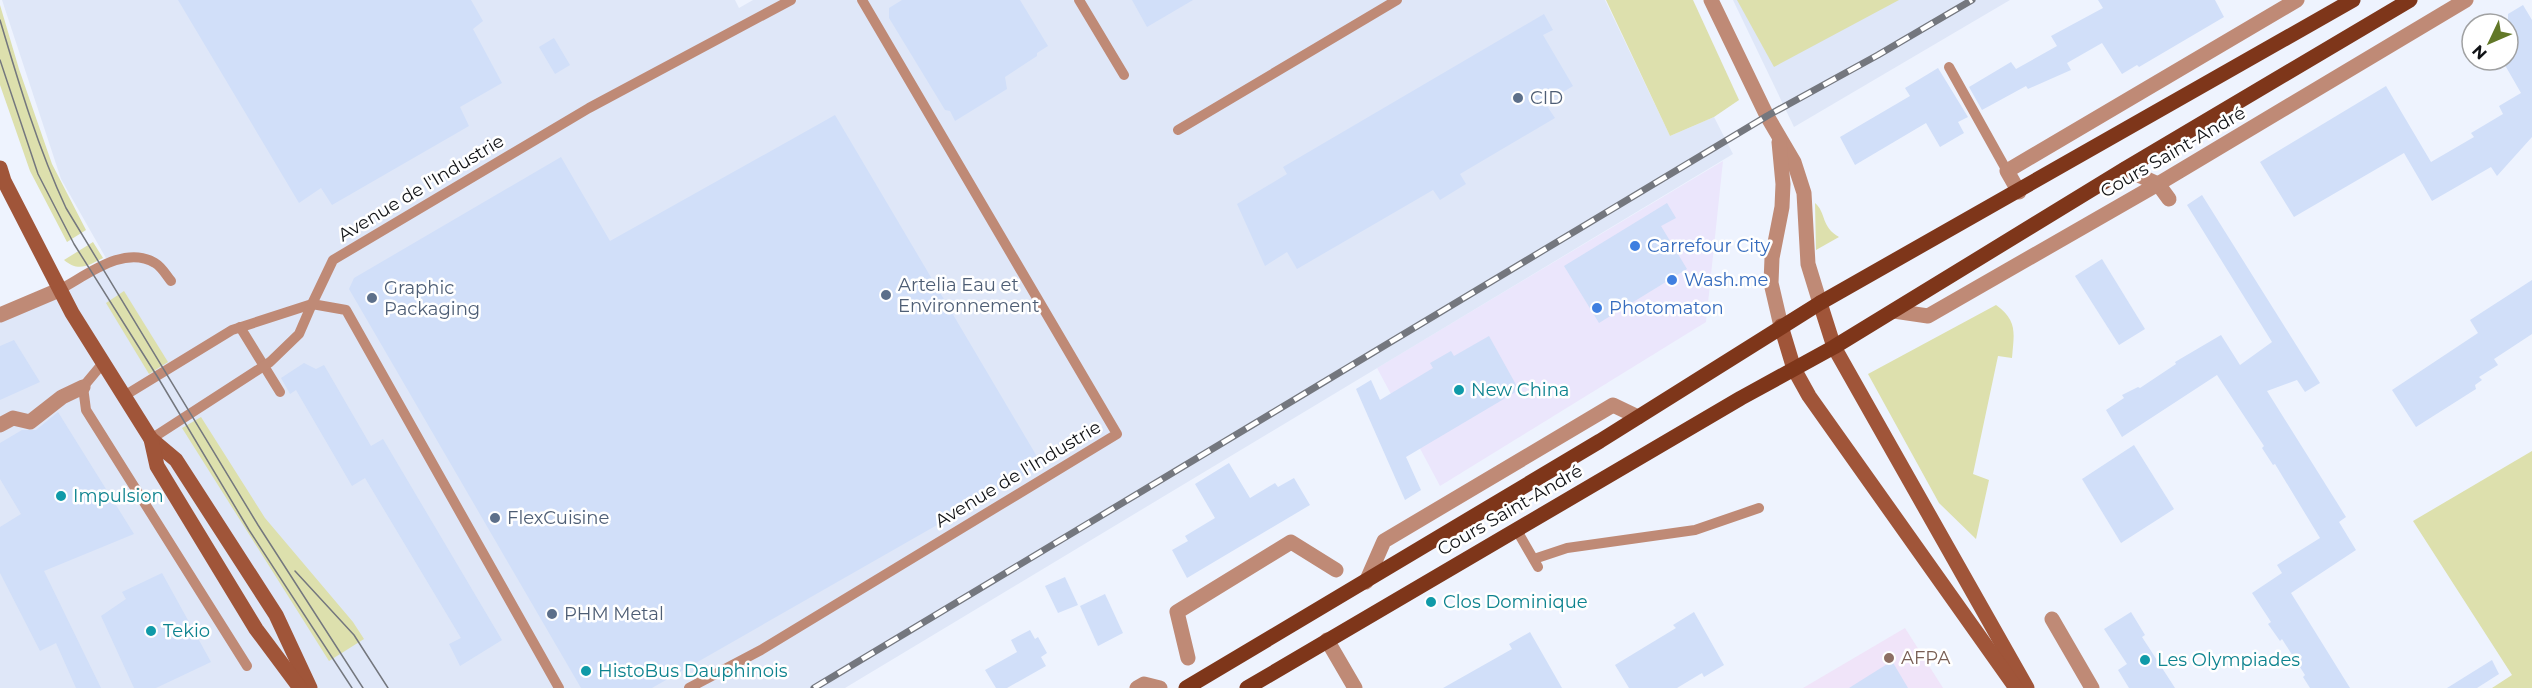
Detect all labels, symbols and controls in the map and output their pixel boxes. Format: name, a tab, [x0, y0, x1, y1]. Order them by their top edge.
north arrow	[2460, 12, 2520, 72]
text: N	[2468, 41, 2491, 63]
place label: CID	[1530, 87, 1563, 109]
marker: CID	[1511, 91, 1525, 105]
street label: Cours Saint-André	[2096, 101, 2250, 203]
street label: Avenue de l'Industrie	[334, 130, 508, 246]
place label: Carrefour City	[1647, 235, 1771, 257]
marker: Carrefour City	[1628, 239, 1642, 253]
place label: Wash.me	[1684, 269, 1768, 291]
marker: Wash.me	[1665, 273, 1679, 287]
place label: Artelia Eau et Environnement	[898, 274, 1040, 317]
place label: Graphic Packaging	[384, 277, 480, 320]
marker: Artelia Eau et Environnement	[879, 288, 893, 302]
marker: Graphic Packaging	[365, 291, 379, 305]
place label: Photomaton	[1609, 297, 1724, 319]
marker: Photomaton	[1590, 301, 1604, 315]
place label: New China	[1471, 379, 1569, 401]
marker: New China	[1452, 383, 1466, 397]
street label: Avenue de l'Industrie	[931, 416, 1105, 532]
street label: Cours Saint-André	[1433, 459, 1587, 561]
place label: Impulsion	[73, 485, 164, 507]
marker: Impulsion	[54, 489, 68, 503]
place label: FlexCuisine	[507, 507, 610, 529]
marker: FlexCuisine	[488, 511, 502, 525]
place label: Clos Dominique	[1443, 591, 1588, 613]
marker: Clos Dominique	[1424, 595, 1438, 609]
place label: PHM Metal	[564, 603, 664, 625]
marker: PHM Metal	[545, 607, 559, 621]
place label: Tekio	[163, 620, 210, 642]
marker: Tekio	[144, 624, 158, 638]
place label: AFPA	[1901, 647, 1950, 669]
place label: Les Olympiades	[2157, 649, 2300, 671]
marker: AFPA	[1882, 651, 1896, 665]
marker: Les Olympiades	[2138, 653, 2152, 667]
place label: HistoBus Dauphinois	[598, 660, 788, 682]
marker: HistoBus Dauphinois	[579, 664, 593, 678]

